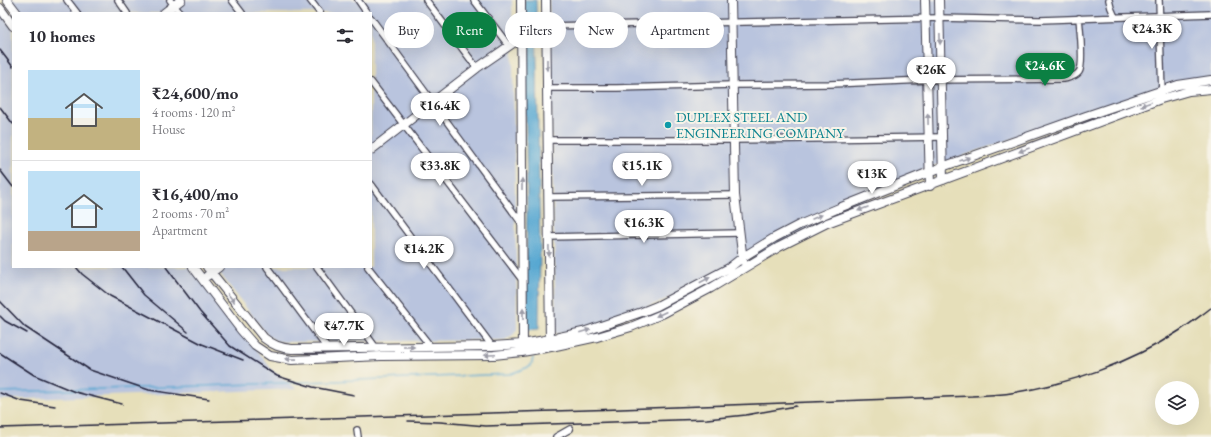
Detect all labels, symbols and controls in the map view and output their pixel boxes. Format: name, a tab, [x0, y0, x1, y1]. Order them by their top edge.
chip: Buy	[384, 12, 434, 48]
chip: Rent	[442, 12, 497, 48]
chip: Filters	[505, 12, 566, 48]
chip: New	[574, 12, 628, 48]
chip: Apartment	[636, 12, 724, 48]
pin: ₹24.3K	[1119, 16, 1185, 50]
text: ₹24.3K	[1132, 20, 1172, 37]
text: 10 homes	[28, 25, 95, 47]
icon: filters	[334, 25, 356, 47]
one-way arrow	[937, 33, 943, 46]
pin: ₹24.6K	[1012, 53, 1078, 87]
pin: ₹26K	[907, 57, 955, 91]
text: ₹24.6K	[1025, 57, 1065, 74]
one-way arrow	[544, 59, 550, 72]
text: ₹26K	[916, 61, 946, 78]
text: ₹24,600/mo	[152, 82, 238, 104]
icon: home	[60, 86, 108, 134]
pin: ₹16.4K	[407, 93, 473, 127]
text: ₹16.4K	[420, 97, 460, 114]
one-way arrow	[1140, 102, 1152, 108]
text: 4 rooms · 120 m²	[152, 104, 236, 121]
place label: DUPLEX STEEL AND ENGINEERING COMPANY	[676, 108, 845, 142]
one-way arrow	[925, 112, 931, 125]
marker: DUPLEX STEEL AND ENGINEERING COMPANY	[663, 120, 673, 130]
text: House	[152, 121, 185, 138]
one-way arrow	[1018, 147, 1030, 153]
pin: ₹33.8K	[407, 153, 473, 187]
pin: ₹15.1K	[609, 153, 675, 187]
one-way arrow	[959, 156, 971, 162]
text: ₹33.8K	[420, 157, 460, 174]
text: ₹15.1K	[622, 157, 662, 174]
pin: ₹13K	[848, 161, 896, 195]
text: ₹13K	[857, 165, 887, 182]
one-way arrow	[519, 177, 525, 190]
text: ₹16,400/mo	[152, 183, 238, 205]
icon: home	[60, 187, 108, 235]
text: 2 rooms · 70 m²	[152, 205, 229, 222]
one-way arrow	[857, 207, 869, 213]
pin: ₹16.3K	[611, 210, 677, 244]
one-way arrow	[812, 213, 824, 219]
text: ₹16.3K	[624, 214, 664, 231]
text: Apartment	[152, 222, 207, 239]
pin: ₹14.2K	[391, 236, 457, 270]
text: ₹14.2K	[404, 240, 444, 257]
one-way arrow	[546, 245, 552, 258]
one-way arrow	[699, 277, 710, 284]
one-way arrow	[227, 292, 235, 303]
one-way arrow	[520, 307, 526, 320]
one-way arrow	[655, 311, 667, 317]
pin: ₹47.7K	[311, 313, 377, 347]
text: ₹47.7K	[324, 317, 364, 334]
one-way arrow	[579, 328, 591, 334]
one-way arrow	[403, 344, 416, 350]
one-way arrow	[484, 352, 497, 358]
one-way arrow	[285, 356, 297, 363]
map controls	[1155, 381, 1199, 425]
button: layers	[1155, 381, 1199, 425]

